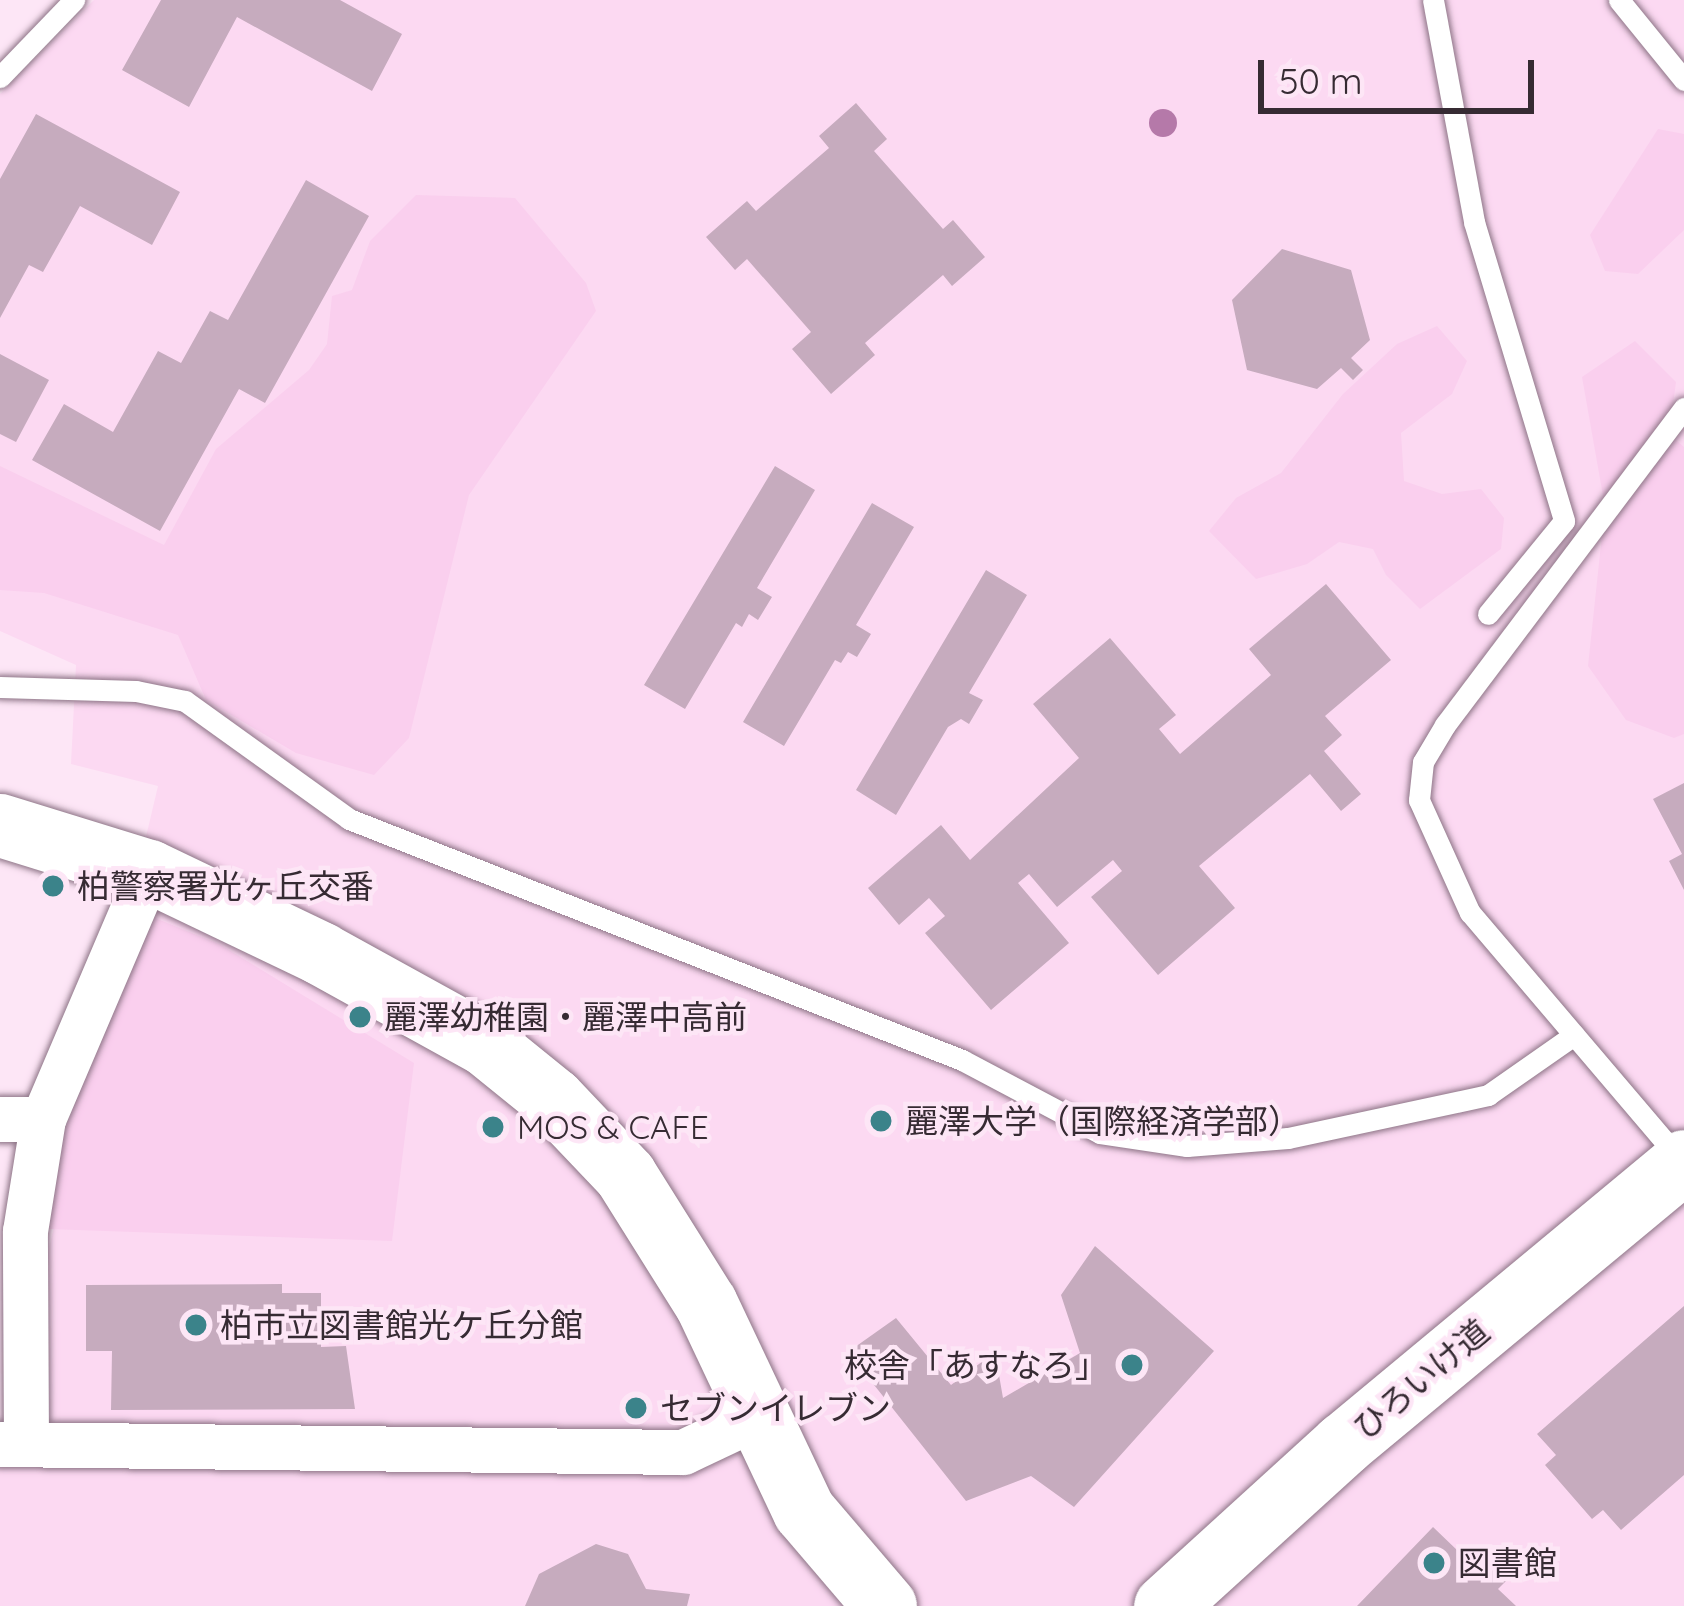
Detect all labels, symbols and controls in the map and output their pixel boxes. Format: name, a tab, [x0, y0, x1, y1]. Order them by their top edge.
scale bar	[1264, 36, 1540, 110]
text: 50 m	[1279, 58, 1363, 103]
place label: 柏警察署光ヶ丘交番	[77, 866, 374, 906]
marker: 柏警察署光ヶ丘交番	[40, 873, 66, 899]
place label: 麗澤幼稚園・麗澤中高前	[384, 997, 747, 1037]
marker: 麗澤幼稚園・麗澤中高前	[347, 1004, 373, 1030]
place label: 麗澤大学（国際経済学部）	[905, 1101, 1301, 1141]
place label: MOS & CAFE	[517, 1107, 709, 1147]
marker: 麗澤大学（国際経済学部）	[868, 1108, 894, 1134]
marker: MOS & CAFE	[480, 1114, 506, 1140]
place label: 柏市立図書館光ケ丘分館	[220, 1305, 583, 1345]
street label: ひろいけ道	[1345, 1311, 1497, 1447]
marker: 柏市立図書館光ケ丘分館	[183, 1312, 209, 1338]
place label: 校舎「あすなろ」	[844, 1345, 1108, 1385]
marker: 校舎「あすなろ」	[1119, 1352, 1145, 1378]
place label: セブンイレブン	[660, 1388, 891, 1428]
marker: セブンイレブン	[623, 1395, 649, 1421]
place label: 図書館	[1458, 1543, 1557, 1583]
marker: 図書館	[1421, 1550, 1447, 1576]

